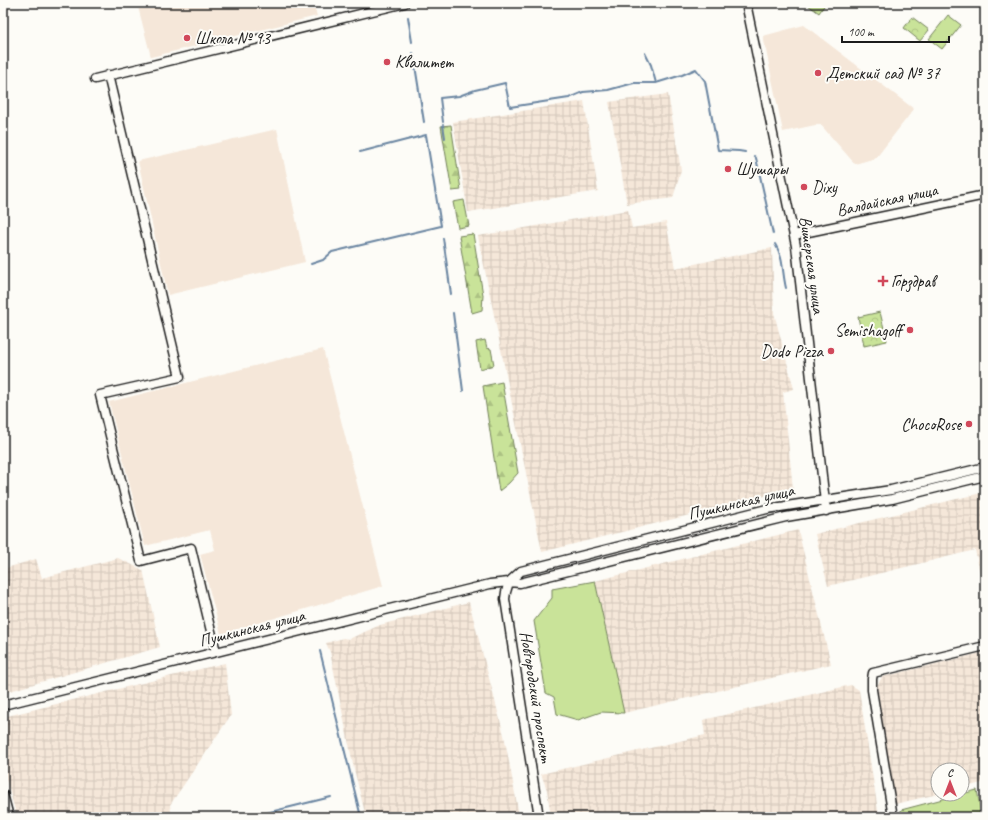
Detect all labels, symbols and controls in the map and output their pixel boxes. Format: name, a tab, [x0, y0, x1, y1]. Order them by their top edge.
scale bar	[842, 18, 949, 44]
text: 100 m	[848, 24, 875, 40]
place label: Школа № 93	[195, 28, 271, 49]
marker: Школа № 93	[182, 33, 192, 43]
place label: Квалитет	[395, 52, 454, 73]
marker: Квалитет	[382, 57, 392, 67]
place label: Детский сад № 37	[826, 63, 941, 84]
marker: Детский сад № 37	[813, 68, 823, 78]
place label: Шушары	[736, 159, 790, 180]
marker: Шушары	[723, 164, 733, 174]
place label: Dixy	[812, 177, 838, 198]
street label: Валдайская улица	[835, 179, 940, 221]
marker: Dixy	[799, 182, 809, 192]
street label: Вишерская улица	[795, 215, 829, 317]
place label: Горздрав	[891, 271, 938, 293]
marker: Горздрав	[878, 276, 888, 286]
place label: Semishagoff	[835, 320, 905, 341]
marker: Semishagoff	[905, 325, 915, 335]
place label: Dodo Pizza	[761, 341, 825, 362]
marker: Dodo Pizza	[826, 346, 836, 356]
place label: ChocoRose	[901, 414, 962, 435]
marker: ChocoRose	[964, 419, 974, 429]
street label: Пушкинская улица	[686, 479, 798, 524]
street label: Пушкинская улица	[197, 604, 309, 651]
street label: Новгородский проспект	[515, 630, 557, 765]
north arrow	[930, 762, 970, 802]
text: С	[947, 765, 954, 779]

